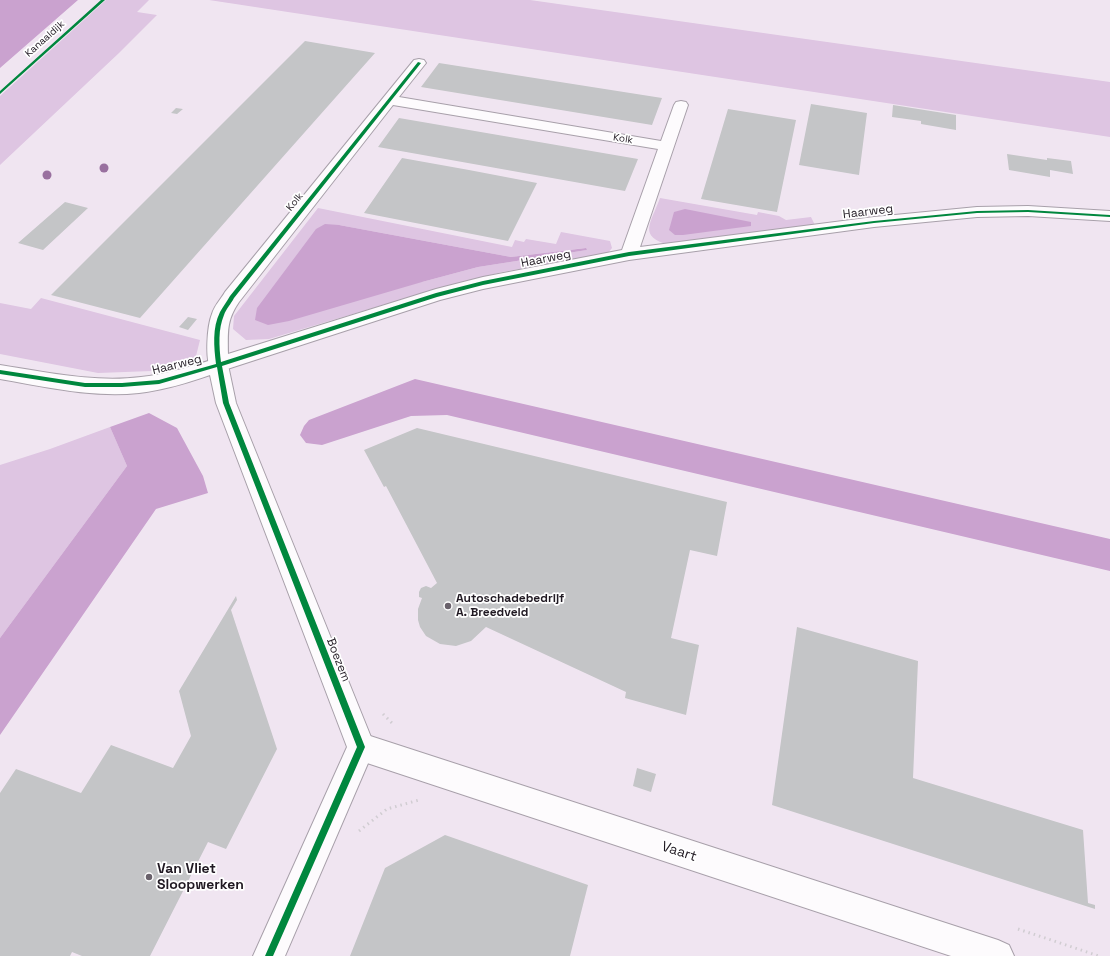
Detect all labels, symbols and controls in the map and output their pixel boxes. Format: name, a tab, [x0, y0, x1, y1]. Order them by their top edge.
street label: Kanaaldijk	[23, 18, 67, 60]
street label: Kolk	[612, 132, 634, 146]
street label: Kolk	[284, 190, 306, 214]
street label: Haarweg	[842, 202, 894, 222]
street label: Haarweg	[520, 247, 572, 271]
street label: Haarweg	[151, 352, 203, 378]
place label: Autoschadebedrijf A. Breedveld	[456, 592, 564, 620]
marker: Autoschadebedrijf A. Breedveld	[443, 601, 453, 611]
street label: Boezem	[323, 636, 353, 684]
street label: Vaart	[659, 838, 699, 866]
place label: Van Vliet Sloopwerken	[157, 861, 244, 894]
marker: Van Vliet Sloopwerken	[144, 872, 154, 882]

